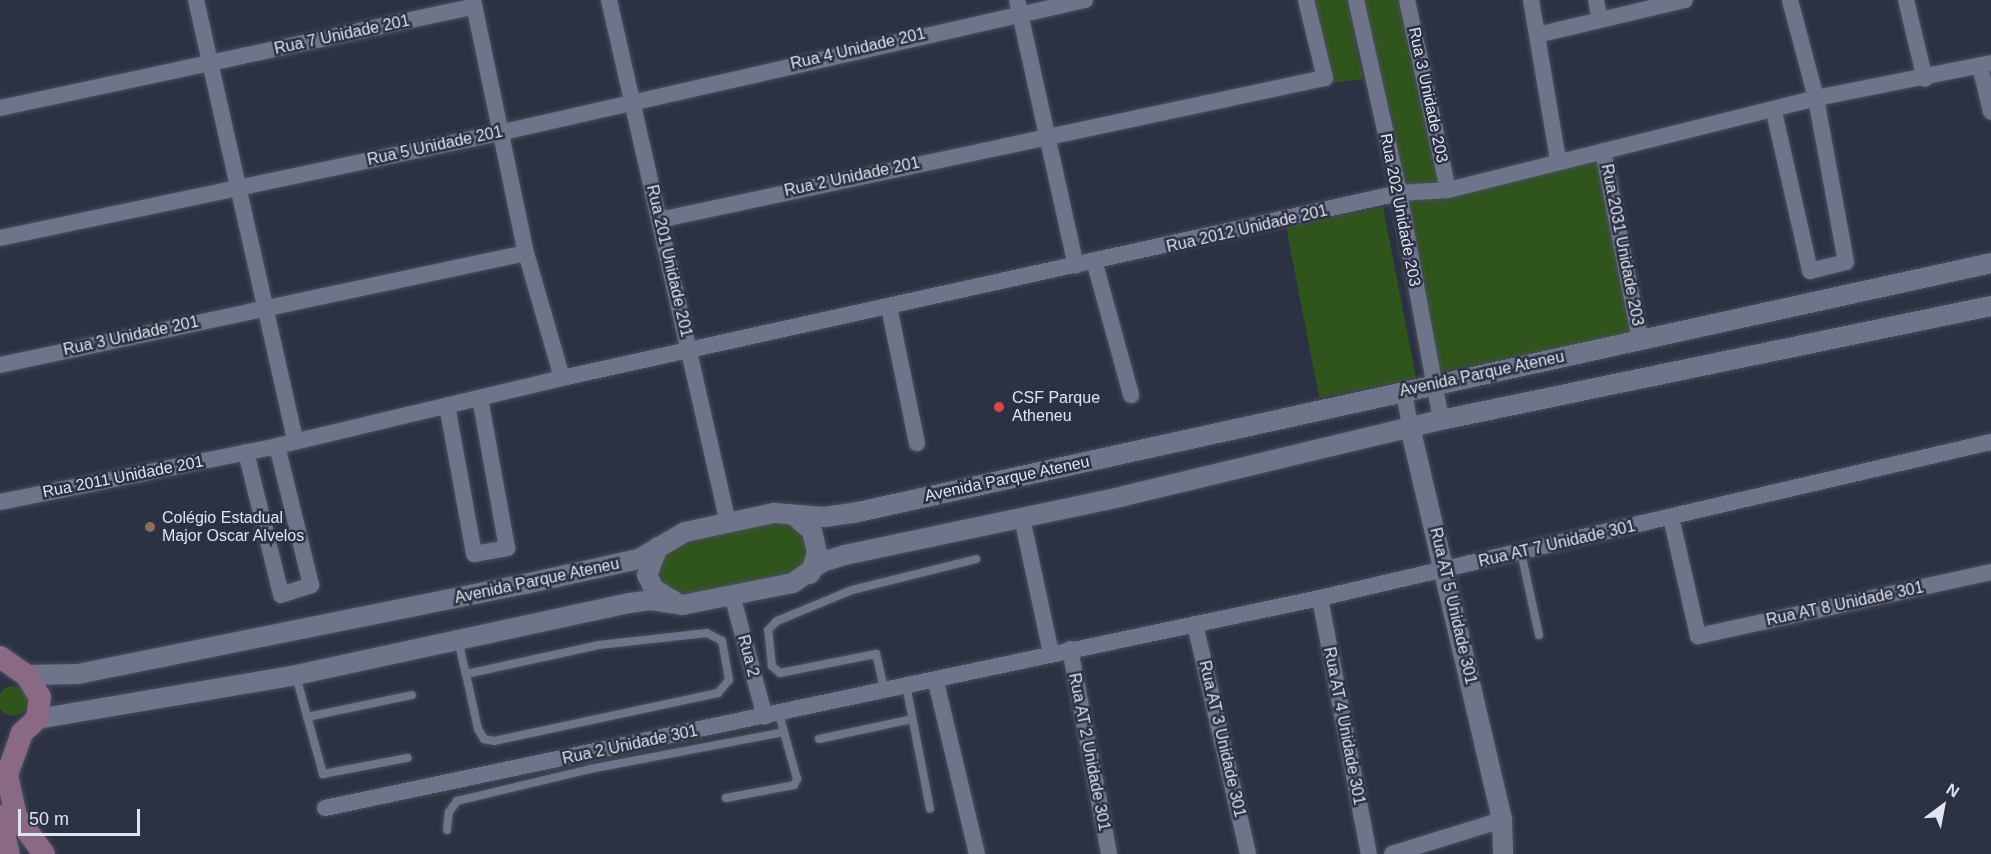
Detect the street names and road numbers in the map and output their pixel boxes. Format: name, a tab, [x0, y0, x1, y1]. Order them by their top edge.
street label: Rua 7 Unidade 201	[273, 11, 411, 59]
street label: Rua 4 Unidade 201	[789, 24, 927, 74]
street label: Rua 3 Unidade 203	[1404, 26, 1452, 164]
street label: Rua 5 Unidade 201	[366, 122, 504, 170]
street label: Rua 202 Unidade 203	[1376, 132, 1424, 288]
street label: Rua 2 Unidade 201	[783, 153, 921, 201]
street label: Rua 2031 Unidade 203	[1597, 162, 1647, 328]
street label: Rua 201 Unidade 201	[642, 183, 696, 339]
street label: Rua 2012 Unidade 201	[1165, 201, 1329, 257]
street label: Rua 3 Unidade 201	[62, 312, 200, 360]
street label: Avenida Parque Ateneu	[1397, 347, 1567, 401]
street label: Rua 2011 Unidade 201	[41, 452, 205, 502]
street label: Avenida Parque Ateneu	[922, 452, 1092, 506]
street label: Rua AT 7 Unidade 301	[1476, 516, 1638, 572]
street label: Rua AT 5 Unidade 301	[1425, 525, 1481, 687]
street label: Avenida Parque Ateneu	[452, 554, 622, 608]
street label: Rua AT 8 Unidade 301	[1764, 578, 1926, 630]
street label: Rua 2	[733, 633, 763, 679]
street label: Rua AT 4 Unidade 301	[1319, 645, 1369, 807]
street label: Rua AT 3 Unidade 301	[1194, 658, 1250, 820]
street label: Rua AT 2 Unidade 301	[1064, 671, 1114, 833]
street label: Rua 2 Unidade 301	[561, 721, 699, 769]

